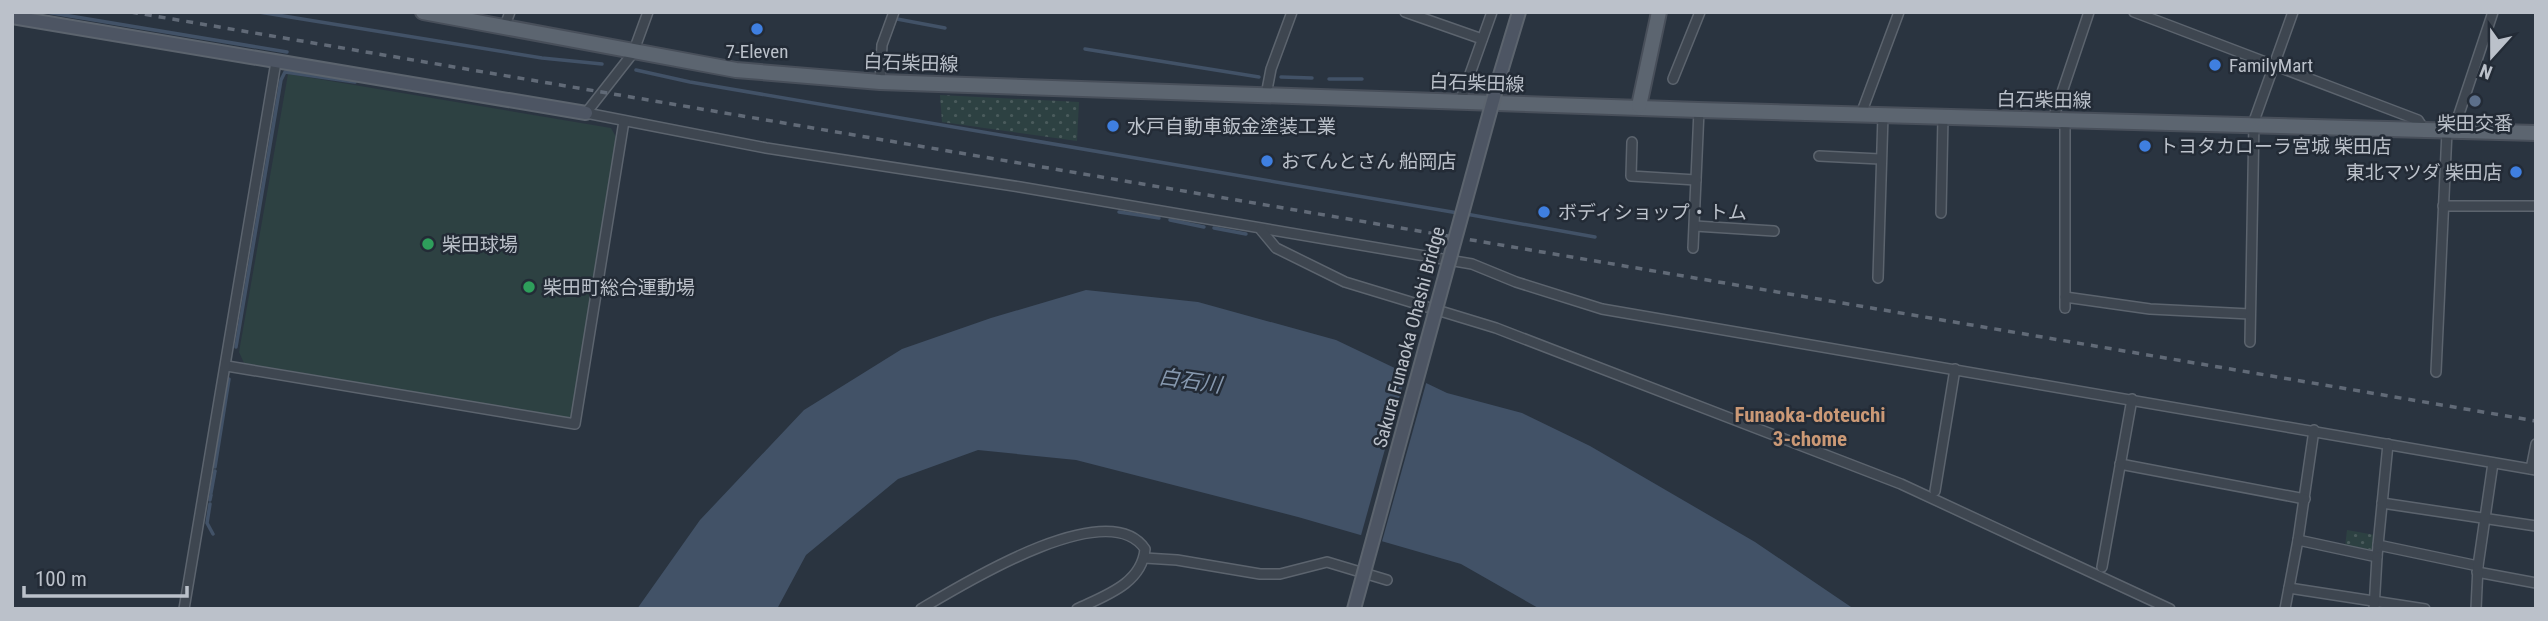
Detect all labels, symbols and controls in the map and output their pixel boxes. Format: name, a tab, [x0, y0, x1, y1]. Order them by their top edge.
marker: 7-Eleven	[749, 21, 765, 37]
north arrow	[2457, 21, 2527, 91]
place label: 7-Eleven	[726, 40, 788, 63]
street label: 白石柴田線	[863, 50, 959, 76]
place label: FamilyMart	[2229, 54, 2313, 77]
marker: FamilyMart	[2207, 57, 2223, 73]
text: N	[2477, 59, 2496, 84]
street label: 白石柴田線	[1429, 70, 1525, 96]
street label: 白石柴田線	[1996, 88, 2092, 112]
marker: 柴田交番	[2467, 93, 2483, 109]
place label: 柴田交番	[2437, 112, 2513, 135]
place label: 水戸自動車鈑金塗装工業	[1127, 115, 1336, 138]
marker: 水戸自動車鈑金塗装工業	[1105, 118, 1121, 134]
place label: トヨタカローラ宮城 柴田店	[2159, 135, 2391, 158]
marker: トヨタカローラ宮城 柴田店	[2137, 138, 2153, 154]
place label: おてんとさん 船岡店	[1281, 150, 1456, 173]
marker: おてんとさん 船岡店	[1259, 153, 1275, 169]
place label: 東北マツダ 柴田店	[2346, 161, 2502, 184]
marker: 東北マツダ 柴田店	[2508, 164, 2524, 180]
place label: ボディショップ・トム	[1558, 201, 1747, 224]
marker: ボディショップ・トム	[1536, 204, 1552, 220]
street label: Sakura Funaoka Ohashi Bridge	[1368, 224, 1450, 450]
place label: 柴田球場	[442, 233, 518, 256]
marker: 柴田球場	[420, 236, 436, 252]
place label: 柴田町総合運動場	[543, 276, 695, 299]
marker: 柴田町総合運動場	[521, 279, 537, 295]
water label: 白石川	[1157, 365, 1225, 398]
district label: Funaoka-doteuchi 3-chome	[1734, 403, 1886, 451]
scale bar	[24, 554, 187, 598]
text: 100 m	[35, 567, 87, 591]

